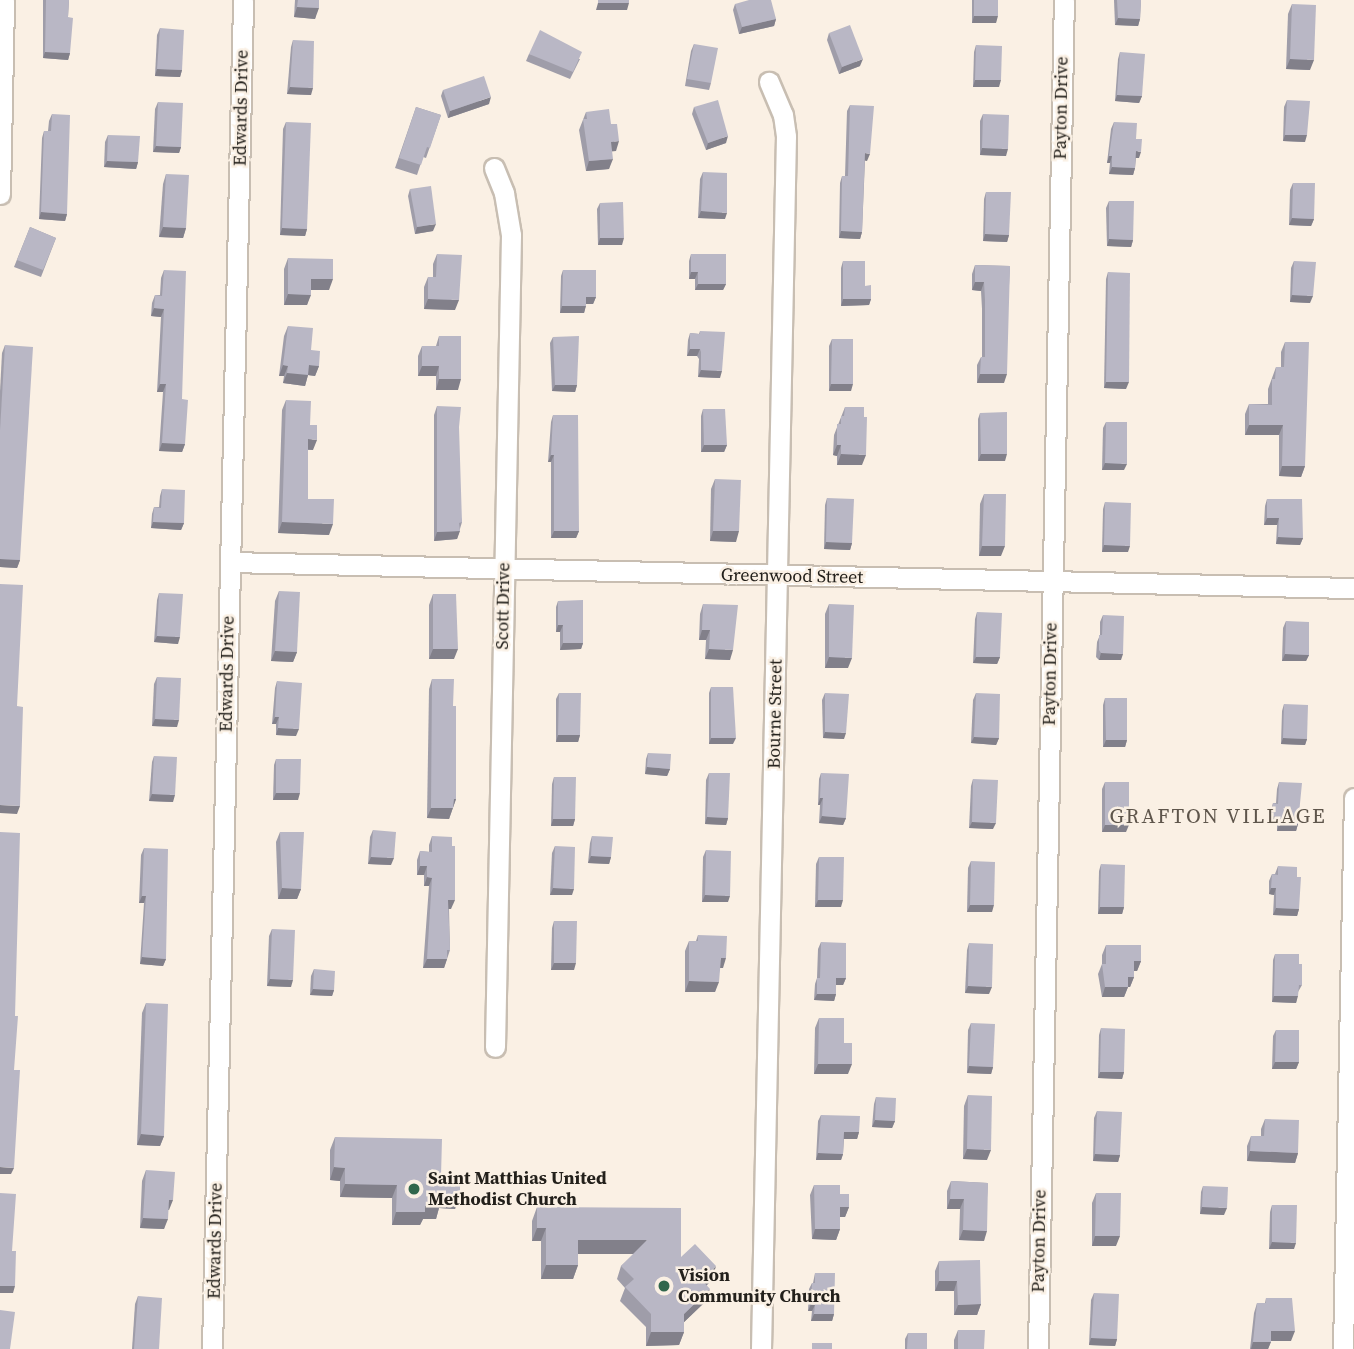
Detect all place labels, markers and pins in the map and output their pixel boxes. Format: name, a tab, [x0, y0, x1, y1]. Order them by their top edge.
place label: Saint Matthias United Methodist Church	[428, 1168, 607, 1210]
marker: Saint Matthias United Methodist Church	[406, 1181, 422, 1197]
place label: Vision Community Church	[678, 1265, 841, 1308]
marker: Vision Community Church	[656, 1278, 672, 1294]

